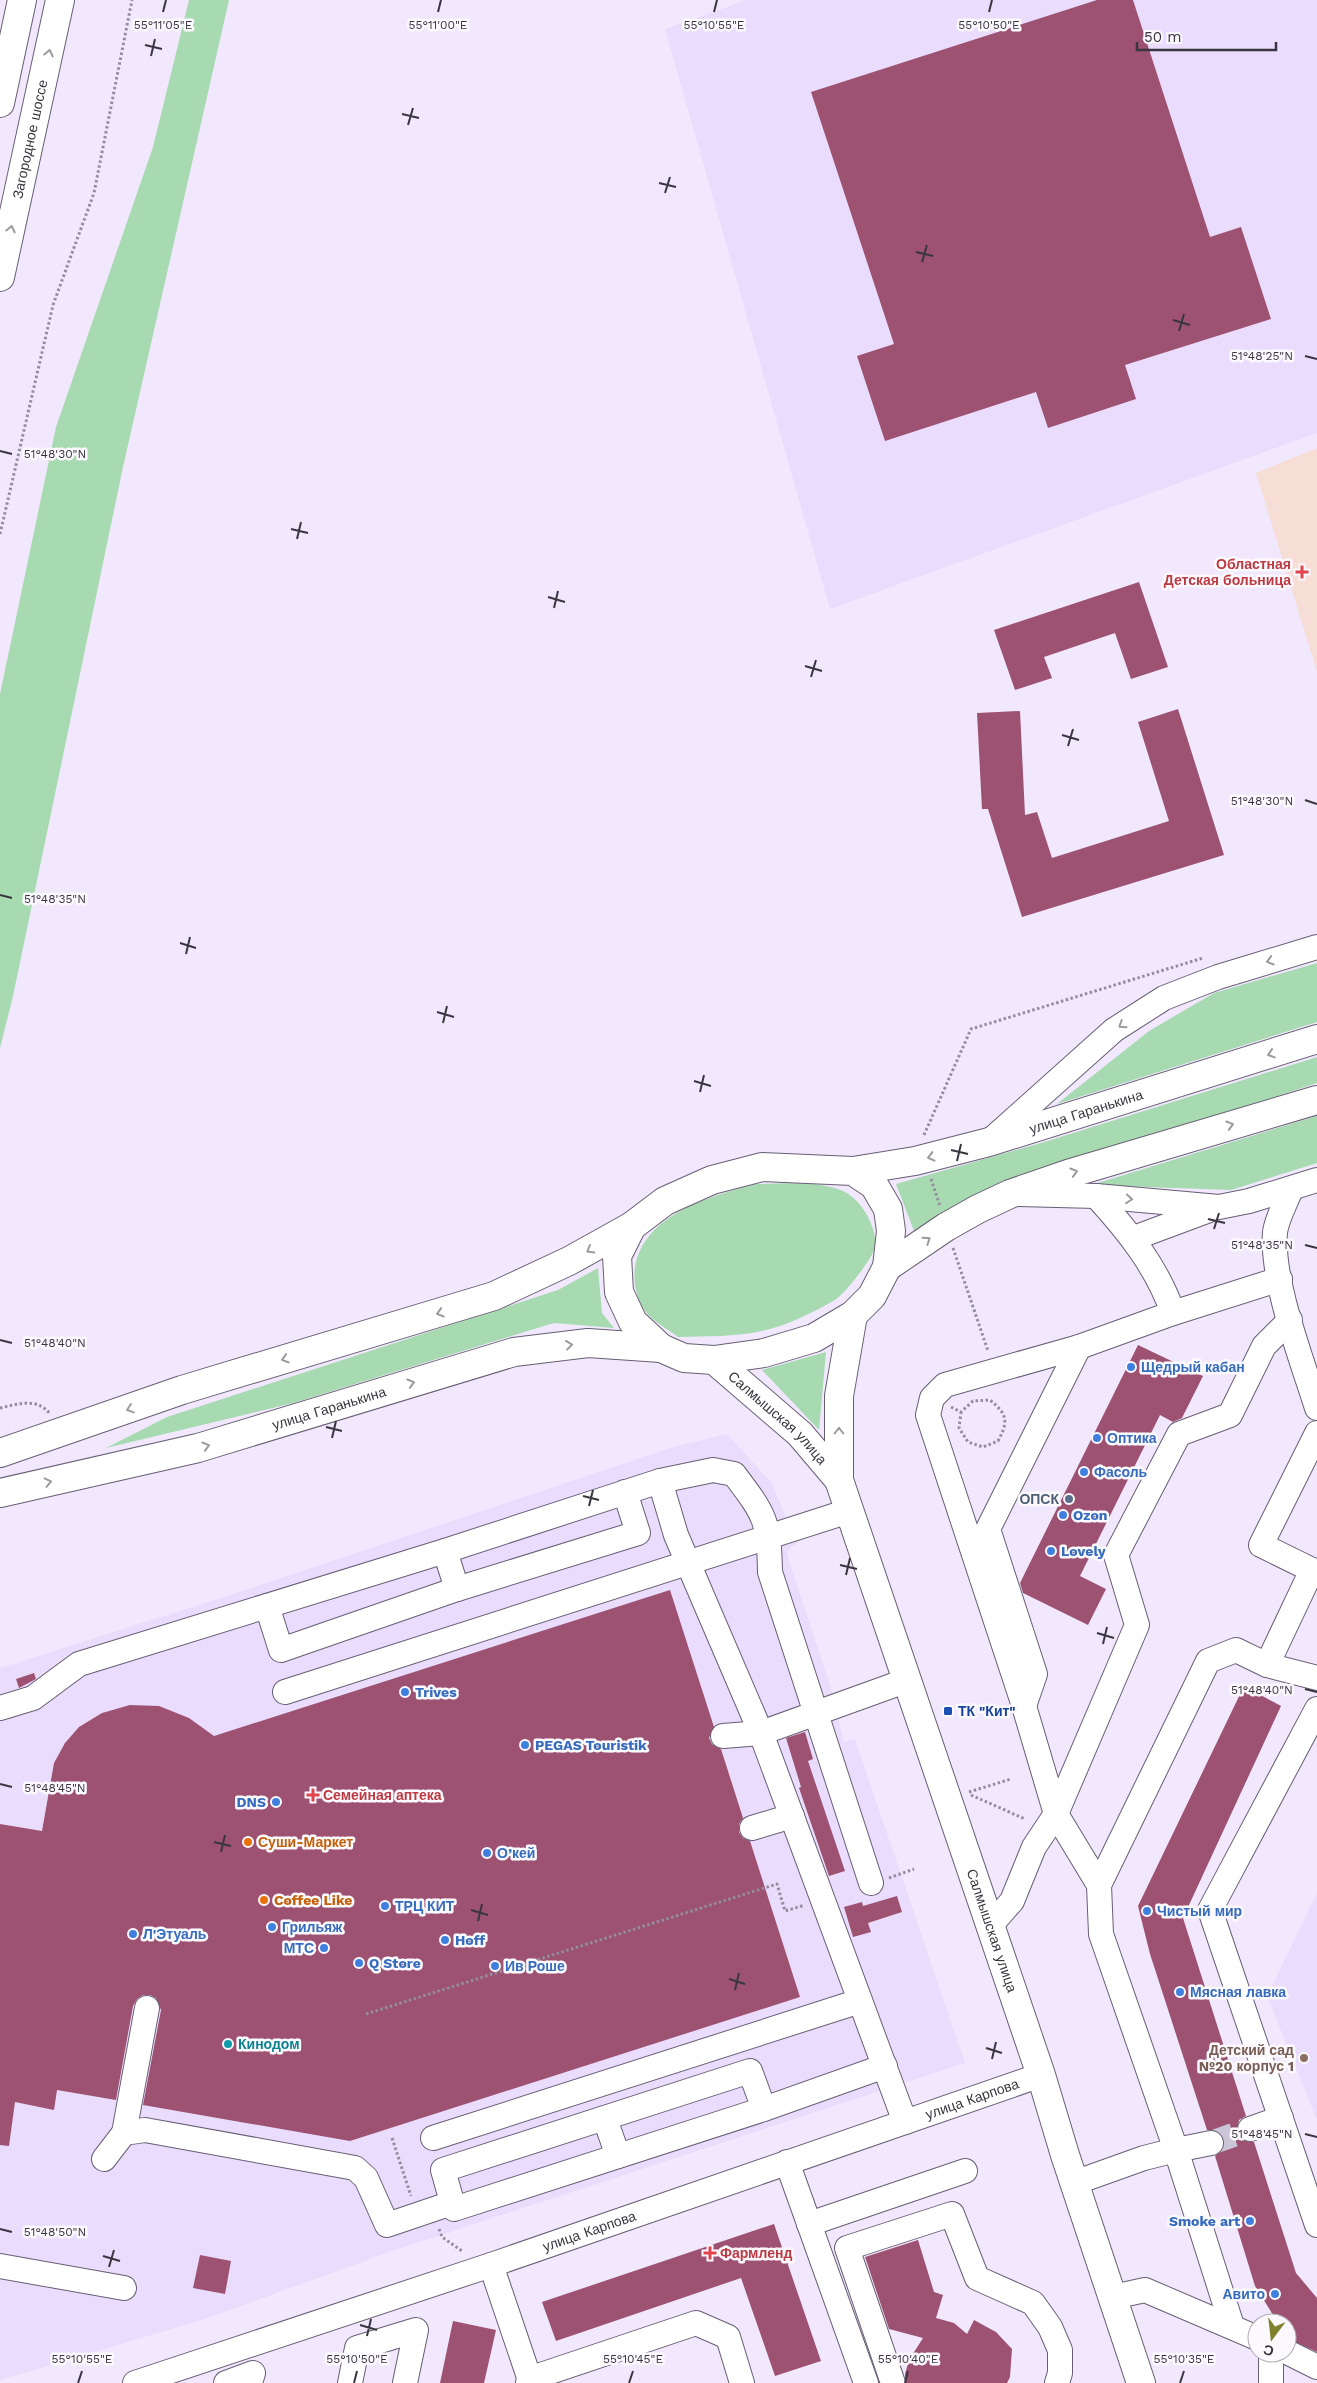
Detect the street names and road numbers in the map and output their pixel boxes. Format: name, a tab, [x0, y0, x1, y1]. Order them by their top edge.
street label: Загородное шоссе	[9, 78, 51, 200]
street label: улица Гаранькина	[1027, 1086, 1145, 1137]
street label: Салмышская улица	[725, 1368, 830, 1468]
street label: улица Гаранькина	[270, 1383, 388, 1433]
street label: Салмышская улица	[964, 1867, 1020, 1995]
street label: улица Карпова	[923, 2075, 1021, 2122]
street label: улица Карпова	[541, 2208, 638, 2255]

